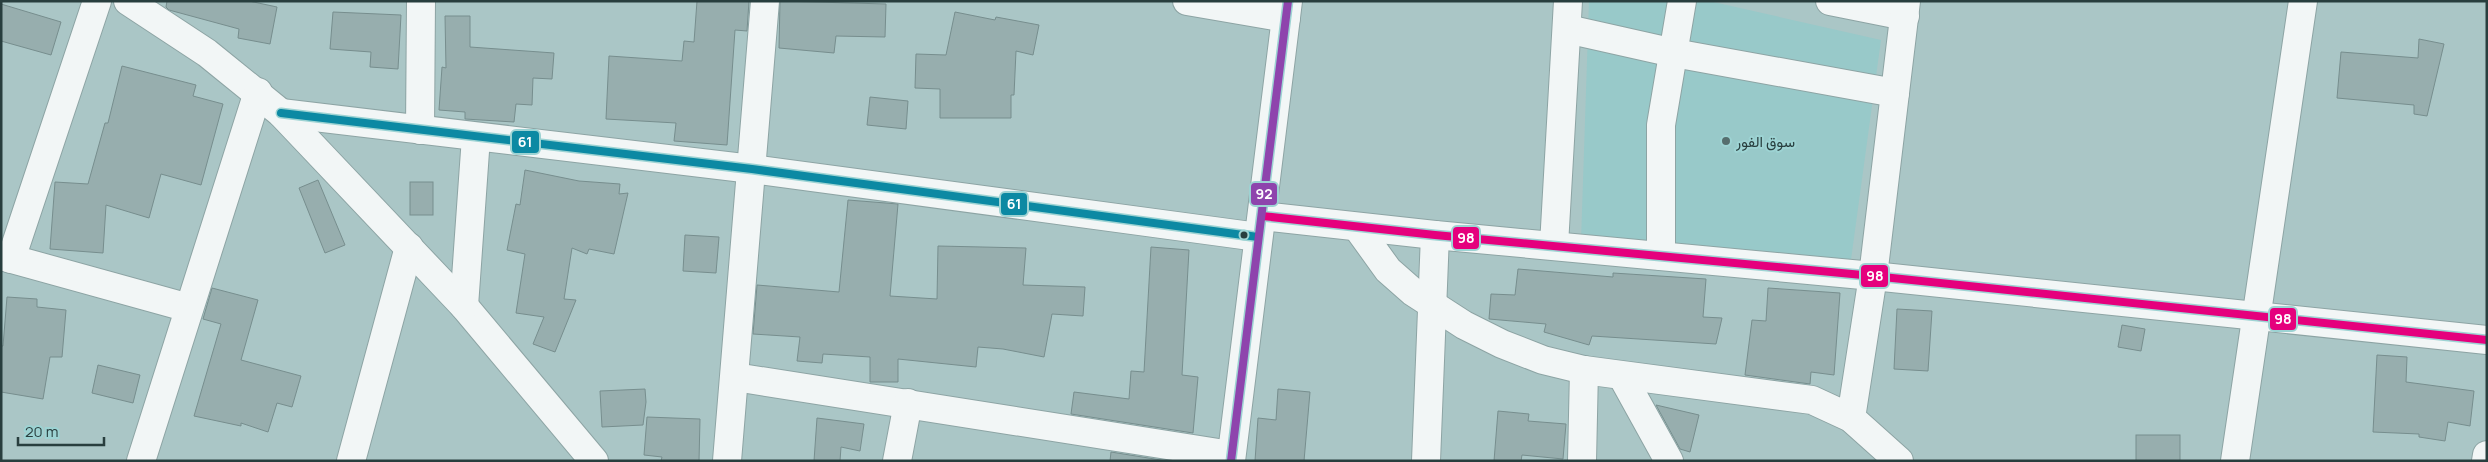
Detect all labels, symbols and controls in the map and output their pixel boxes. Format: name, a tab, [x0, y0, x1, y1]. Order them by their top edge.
line badge: 61	[511, 130, 540, 154]
place label: سوق الفور	[1735, 131, 1795, 152]
text: 61	[518, 132, 532, 151]
marker: سوق الفور	[1720, 135, 1732, 147]
line badge: 92	[1250, 182, 1278, 206]
text: 92	[1255, 184, 1273, 203]
line badge: 61	[1000, 192, 1028, 216]
text: 61	[1007, 194, 1021, 213]
line badge: 98	[1452, 226, 1480, 250]
text: 98	[1457, 228, 1475, 247]
unlabelled marker	[1239, 230, 1249, 240]
line badge: 98	[1860, 264, 1889, 288]
text: 98	[1866, 266, 1884, 285]
line badge: 98	[2269, 307, 2297, 331]
text: 98	[2274, 309, 2292, 328]
scale bar	[18, 414, 104, 446]
text: 20 m	[25, 421, 58, 442]

